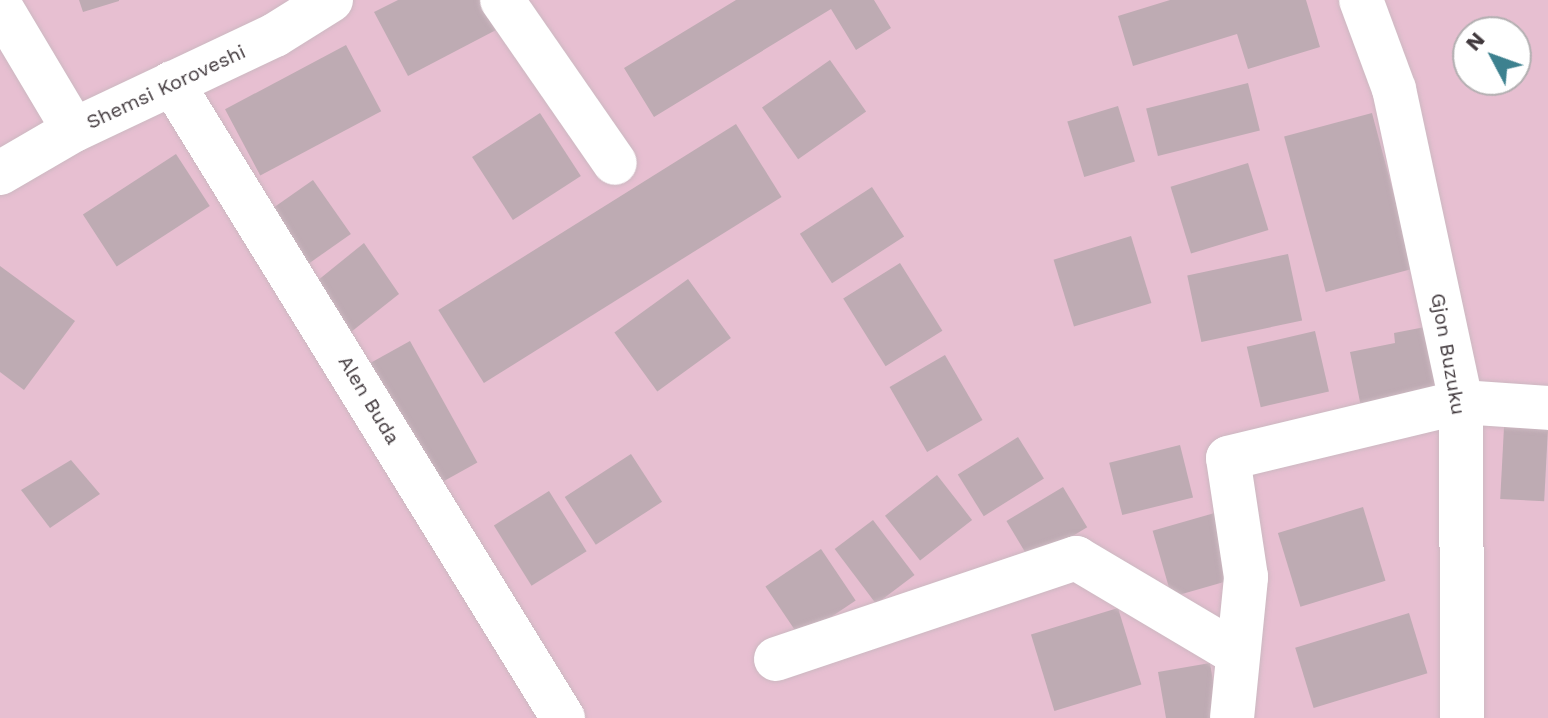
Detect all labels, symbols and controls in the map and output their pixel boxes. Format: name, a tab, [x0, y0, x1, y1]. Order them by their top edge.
north arrow	[1452, 16, 1532, 96]
text: N	[1460, 27, 1490, 56]
street label: Shemsi Koroveshi	[83, 40, 249, 134]
street label: Gjon Buzuku	[1425, 291, 1471, 417]
street label: Alen Buda	[333, 351, 405, 449]

